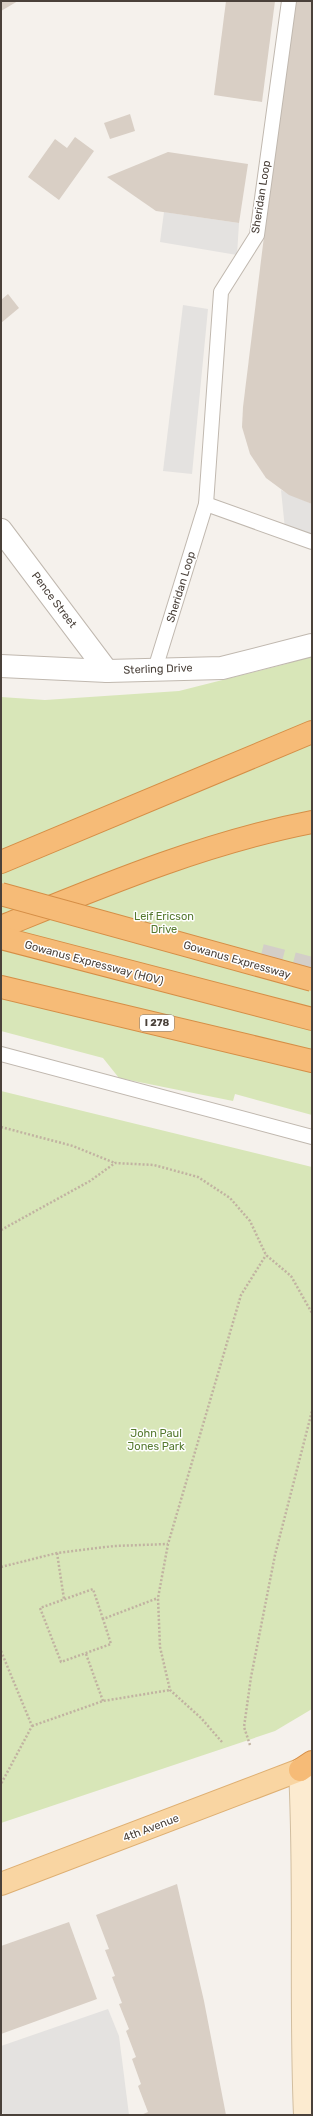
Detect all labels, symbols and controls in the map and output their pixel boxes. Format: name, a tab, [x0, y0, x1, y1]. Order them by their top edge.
street label: Sheridan Loop	[249, 160, 273, 234]
street label: Sheridan Loop	[164, 550, 198, 624]
street label: Pence Street	[29, 570, 80, 631]
street label: Sterling Drive	[123, 661, 193, 677]
park label: Leif Ericson Drive	[134, 910, 194, 936]
street label: Gowanus Expressway (HOV)	[23, 938, 165, 988]
street label: Gowanus Expressway	[182, 938, 292, 982]
road number: I 278	[140, 1015, 174, 1031]
park label: John Paul Jones Park	[127, 1427, 185, 1453]
street label: 4th Avenue	[121, 1811, 181, 1845]

